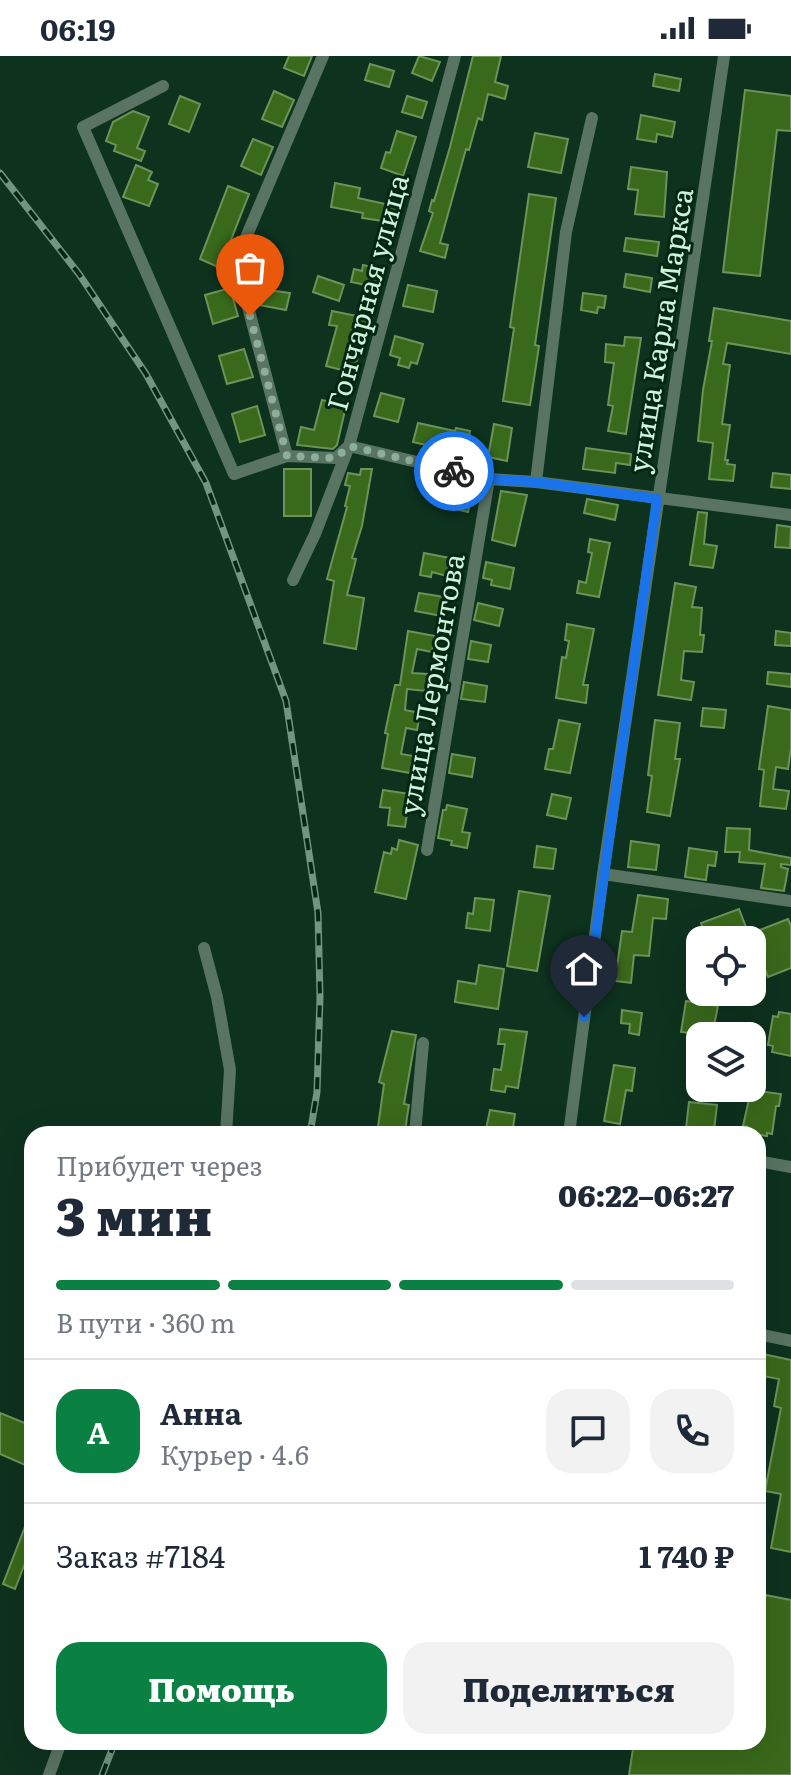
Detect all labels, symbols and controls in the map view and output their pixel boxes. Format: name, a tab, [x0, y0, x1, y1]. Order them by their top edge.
text: 06:19	[40, 6, 116, 50]
street label: Гончарная улица	[314, 169, 418, 415]
street label: улица Карла Маркса	[616, 185, 702, 475]
pin	[216, 234, 284, 316]
icon: bag	[228, 246, 272, 290]
courier	[414, 431, 494, 511]
icon: bike	[432, 449, 476, 493]
street label: улица Лермонтова	[386, 550, 474, 818]
map controls	[686, 926, 766, 1102]
button: locate	[686, 926, 766, 1006]
pin	[550, 935, 618, 1017]
icon: home	[562, 947, 606, 991]
button: layers	[686, 1022, 766, 1102]
text: Прибудет через	[56, 1145, 262, 1184]
text: 06:22–06:27	[558, 1172, 734, 1216]
text: 3 мин	[56, 1175, 212, 1252]
text: В пути · 360 m	[56, 1302, 235, 1341]
button: chat	[546, 1389, 630, 1473]
button: phone	[650, 1389, 734, 1473]
text: Анна	[160, 1390, 242, 1434]
text: А	[87, 1409, 109, 1453]
text: Курьер · 4.6	[160, 1434, 309, 1473]
text: Заказ #7184	[56, 1533, 225, 1577]
text: 1 740 ₽	[639, 1533, 734, 1577]
button: Помощь	[56, 1642, 387, 1734]
button: Поделиться	[403, 1642, 734, 1734]

